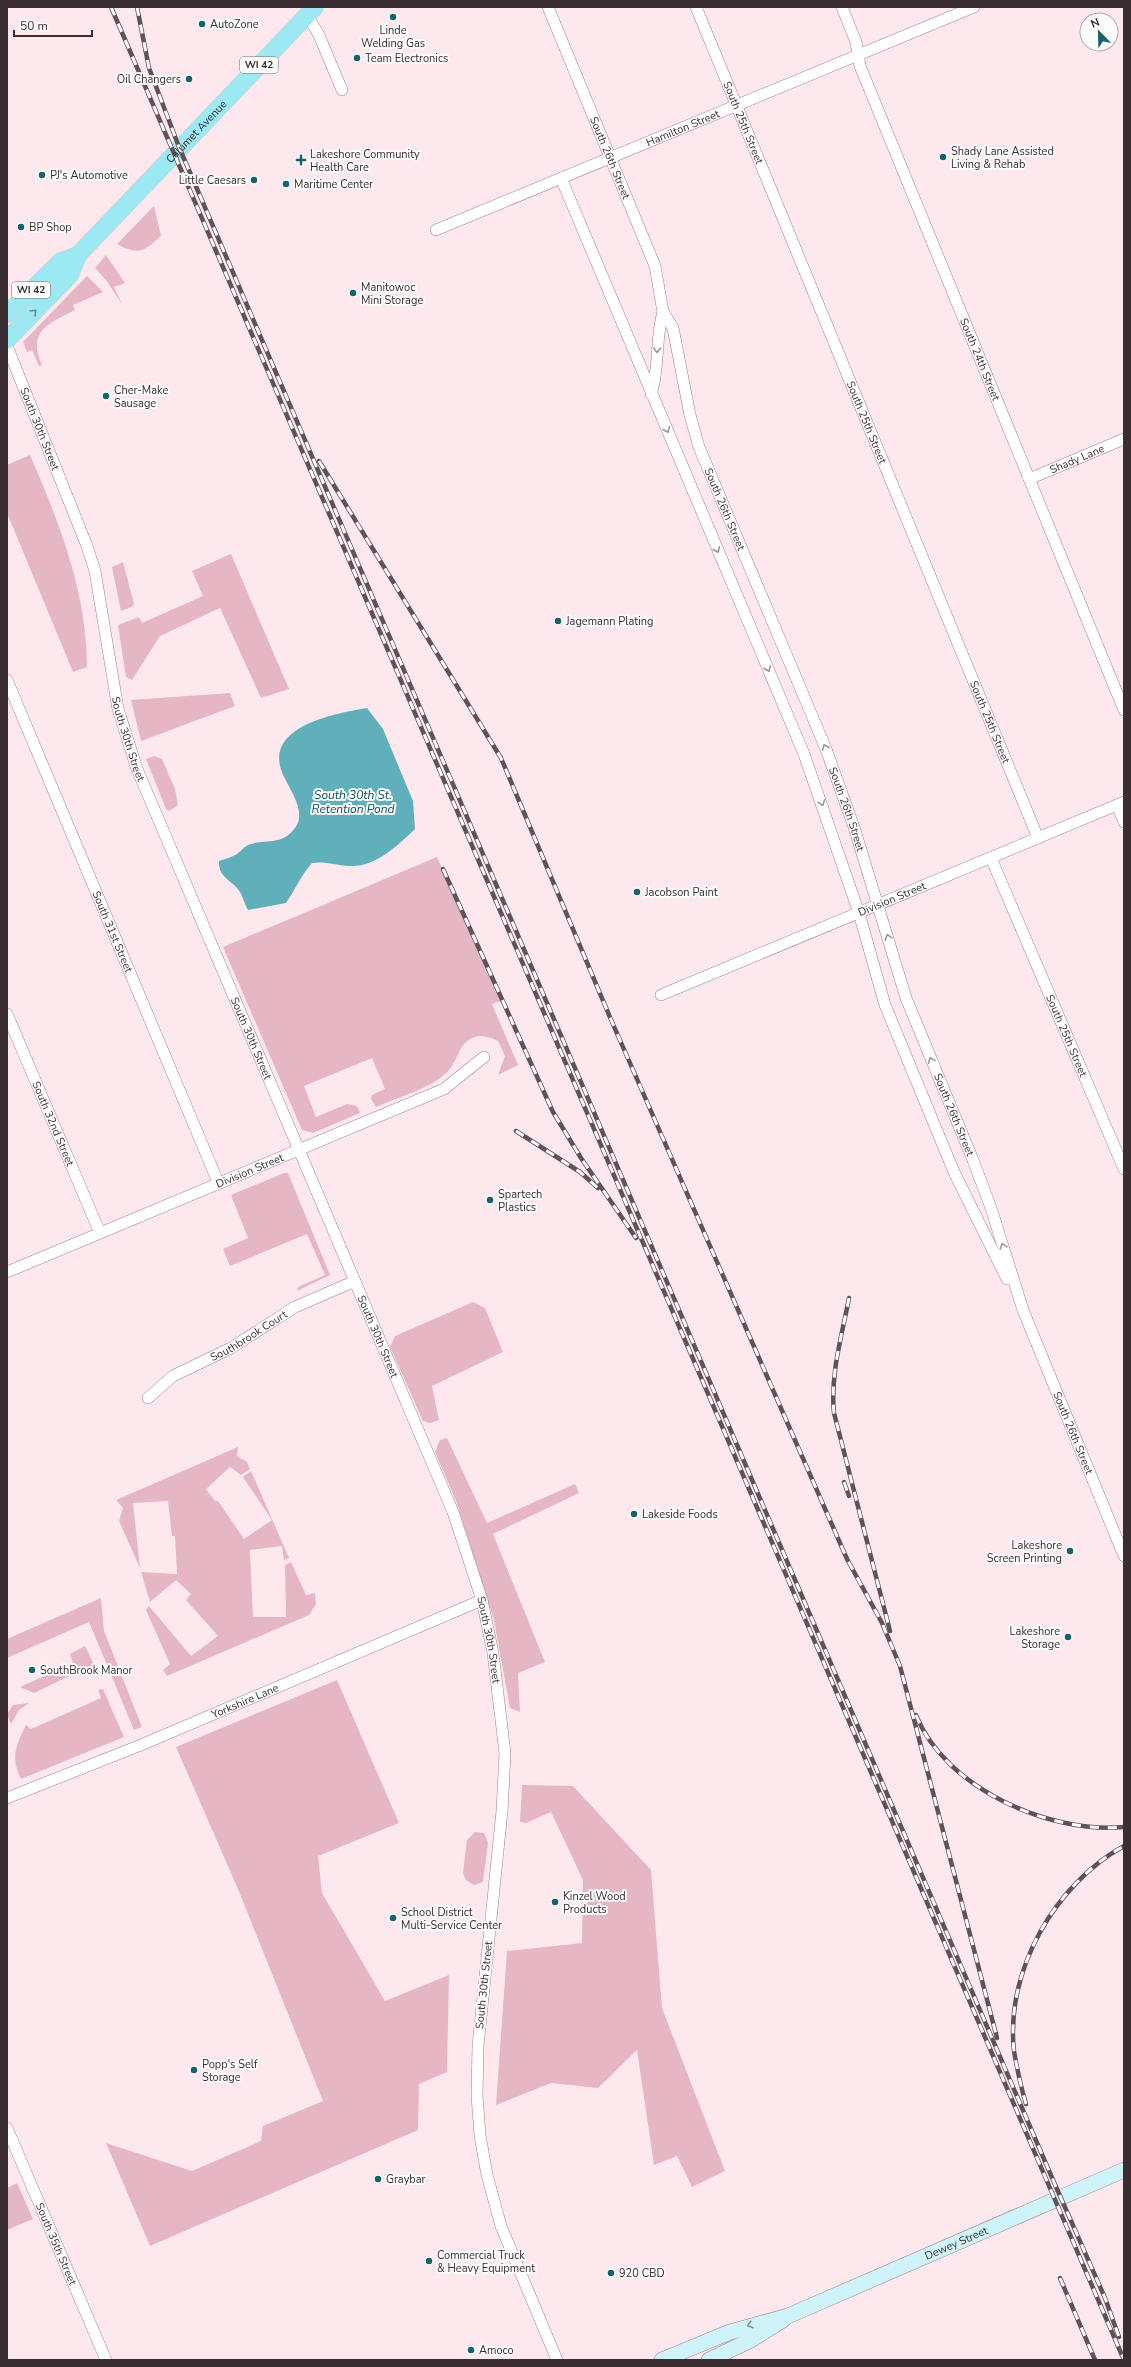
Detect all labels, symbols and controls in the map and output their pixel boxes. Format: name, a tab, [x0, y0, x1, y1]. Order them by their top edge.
scale bar	[14, 12, 92, 38]
marker: Linde Welding Gas	[388, 12, 398, 22]
north arrow	[1079, 12, 1119, 52]
text: N	[1089, 15, 1102, 32]
place label: AutoZone	[210, 17, 259, 32]
text: 50 m	[20, 18, 48, 34]
marker: AutoZone	[197, 19, 207, 29]
place label: Linde Welding Gas	[361, 23, 425, 51]
place label: Team Electronics	[365, 51, 448, 66]
marker: Team Electronics	[352, 53, 362, 63]
road number: WI 42	[240, 57, 278, 73]
place label: Oil Changers	[117, 72, 181, 87]
marker: Oil Changers	[184, 74, 194, 84]
street label: South 25th Street	[720, 79, 767, 166]
street label: Calumet Avenue	[162, 97, 230, 166]
street label: Hamilton Street	[644, 106, 722, 150]
street label: South 26th Street	[586, 114, 634, 201]
place label: Shady Lane Assisted Living & Rehab	[951, 144, 1054, 172]
place label: Lakeshore Community Health Care	[310, 147, 420, 175]
marker: Shady Lane Assisted Living & Rehab	[938, 152, 948, 162]
marker: Lakeshore Community Health Care	[295, 154, 307, 166]
place label: PJ's Automotive	[50, 168, 128, 183]
marker: PJ's Automotive	[37, 170, 47, 180]
place label: Little Caesars	[179, 173, 246, 188]
marker: Little Caesars	[249, 175, 259, 185]
place label: Maritime Center	[294, 177, 373, 192]
marker: Maritime Center	[281, 179, 291, 189]
place label: BP Shop	[29, 220, 72, 235]
marker: BP Shop	[16, 222, 26, 232]
place label: Manitowoc Mini Storage	[361, 280, 423, 308]
road number: WI 42	[12, 282, 50, 298]
marker: Manitowoc Mini Storage	[348, 288, 358, 298]
one-way arrow	[29, 310, 36, 317]
street label: South 24th Street	[957, 316, 1004, 403]
one-way arrow	[653, 347, 662, 353]
street label: South 25th Street	[843, 379, 891, 466]
place label: Cher-Make Sausage	[114, 383, 168, 411]
street label: South 30th Street	[17, 385, 63, 473]
marker: Cher-Make Sausage	[101, 391, 111, 401]
one-way arrow	[662, 426, 670, 433]
street label: Shady Lane	[1047, 441, 1107, 477]
street label: South 26th Street	[701, 465, 749, 553]
one-way arrow	[712, 545, 720, 553]
place label: Jagemann Plating	[565, 614, 653, 629]
marker: Jagemann Plating	[553, 616, 563, 626]
one-way arrow	[763, 666, 771, 673]
street label: South 25th Street	[966, 678, 1014, 766]
street label: South 30th Street	[109, 695, 149, 784]
one-way arrow	[822, 744, 830, 752]
street label: South 26th Street	[826, 765, 868, 853]
water label: South 30th St. Retention Pond	[312, 787, 394, 817]
one-way arrow	[817, 799, 825, 806]
street label: Division Street	[856, 878, 928, 920]
place label: Jacobson Paint	[644, 885, 718, 900]
marker: Jacobson Paint	[632, 887, 642, 897]
street label: South 31st Street	[89, 889, 137, 975]
one-way arrow	[884, 934, 893, 941]
street label: South 25th Street	[1043, 992, 1091, 1079]
street label: South 30th Street	[227, 995, 276, 1082]
one-way arrow	[927, 1056, 935, 1063]
street label: South 26th Street	[930, 1071, 978, 1158]
street label: South 32nd Street	[29, 1079, 78, 1168]
street label: Division Street	[213, 1150, 286, 1191]
place label: Spartech Plastics	[498, 1187, 542, 1215]
marker: Spartech Plastics	[485, 1195, 495, 1205]
one-way arrow	[999, 1243, 1008, 1250]
street label: South 30th Street	[354, 1293, 403, 1380]
street label: Southbrook Court	[208, 1307, 290, 1365]
street label: South 26th Street	[1050, 1389, 1097, 1476]
place label: Lakeside Foods	[642, 1507, 718, 1522]
marker: Lakeside Foods	[629, 1509, 639, 1519]
place label: Lakeshore Screen Printing	[987, 1538, 1062, 1566]
marker: Lakeshore Screen Printing	[1065, 1546, 1075, 1556]
street label: South 30th Street	[474, 1594, 504, 1684]
place label: Lakeshore Storage	[1010, 1624, 1060, 1652]
marker: Lakeshore Storage	[1063, 1632, 1073, 1642]
place label: SouthBrook Manor	[40, 1663, 133, 1678]
marker: SouthBrook Manor	[27, 1665, 37, 1675]
street label: Yorkshire Lane	[208, 1680, 281, 1722]
place label: Kinzel Wood Products	[563, 1889, 626, 1917]
marker: Kinzel Wood Products	[550, 1897, 560, 1907]
place label: School District Multi-Service Center	[401, 1905, 502, 1933]
marker: School District Multi-Service Center	[388, 1913, 398, 1923]
street label: South 30th Street	[472, 1940, 496, 2030]
place label: Popp's Self Storage	[202, 2057, 258, 2085]
marker: Popp's Self Storage	[189, 2065, 199, 2075]
place label: Graybar	[386, 2172, 426, 2187]
marker: Graybar	[373, 2174, 383, 2184]
street label: South 35th Street	[32, 2200, 81, 2288]
street label: Dewey Street	[922, 2223, 990, 2263]
place label: Commercial Truck & Heavy Equipment	[437, 2248, 535, 2276]
marker: Commercial Truck & Heavy Equipment	[424, 2256, 434, 2266]
place label: 920 CBD	[619, 2266, 665, 2281]
marker: 920 CBD	[606, 2268, 616, 2278]
one-way arrow	[747, 2320, 754, 2329]
place label: Amoco	[479, 2343, 514, 2358]
marker: Amoco	[466, 2345, 476, 2355]

